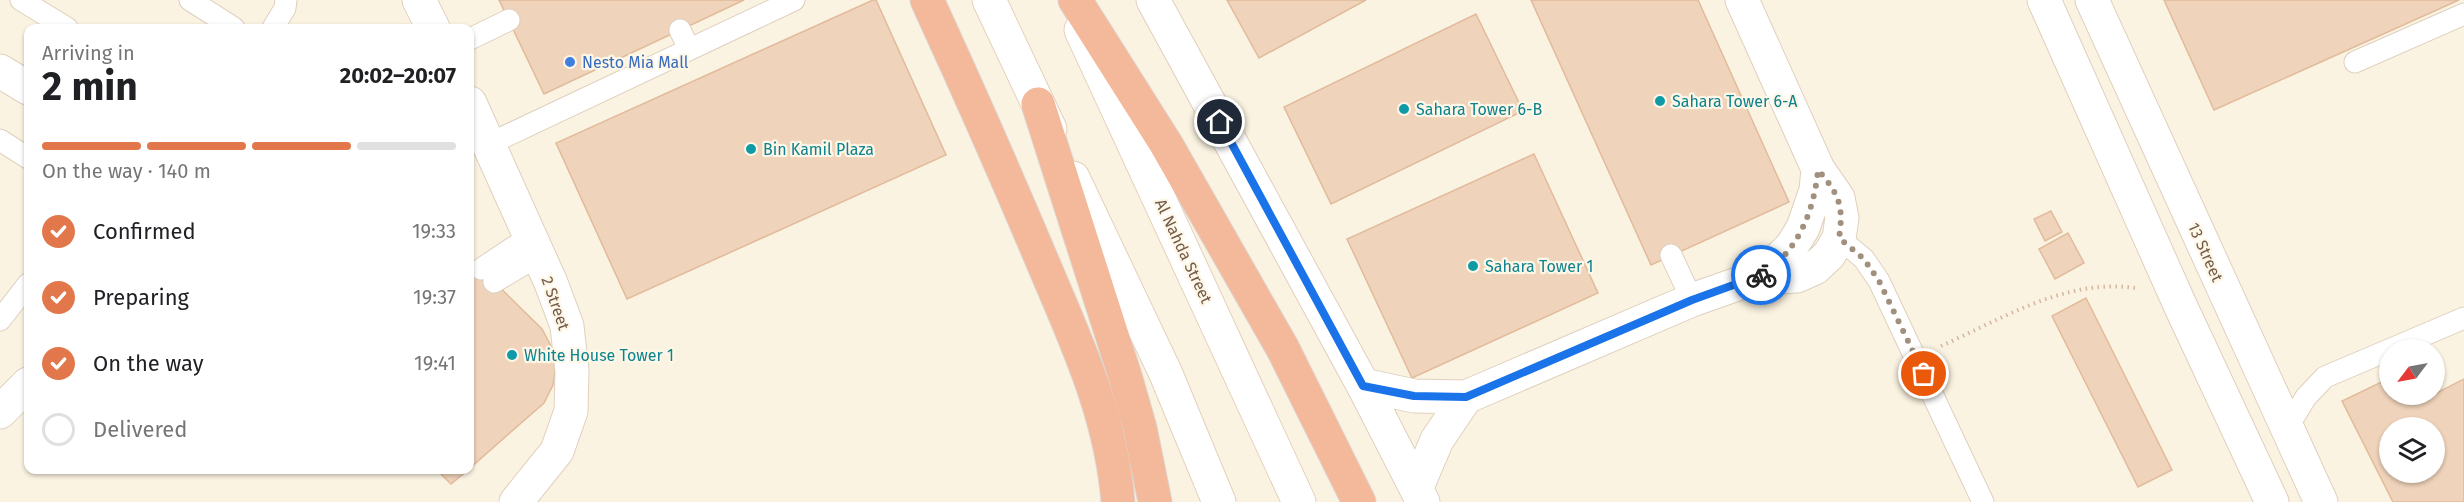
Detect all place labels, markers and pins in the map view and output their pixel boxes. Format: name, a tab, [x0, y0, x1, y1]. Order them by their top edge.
place label: Nesto Mia Mall	[582, 53, 689, 72]
marker: Nesto Mia Mall	[563, 55, 577, 69]
place label: Sahara Tower 6-A	[1672, 92, 1798, 111]
marker: Sahara Tower 6-A	[1653, 94, 1667, 108]
pin	[1194, 96, 1245, 147]
place label: Sahara Tower 6-B	[1416, 100, 1542, 119]
marker: Sahara Tower 6-B	[1397, 102, 1411, 116]
place label: Bin Kamil Plaza	[763, 140, 874, 159]
marker: Bin Kamil Plaza	[744, 142, 758, 156]
place label: Sahara Tower 1	[1485, 257, 1593, 276]
marker: Sahara Tower 1	[1466, 259, 1480, 273]
place label: White House Tower 1	[524, 346, 674, 365]
marker: White House Tower 1	[505, 348, 519, 362]
pin	[1898, 348, 1949, 399]

